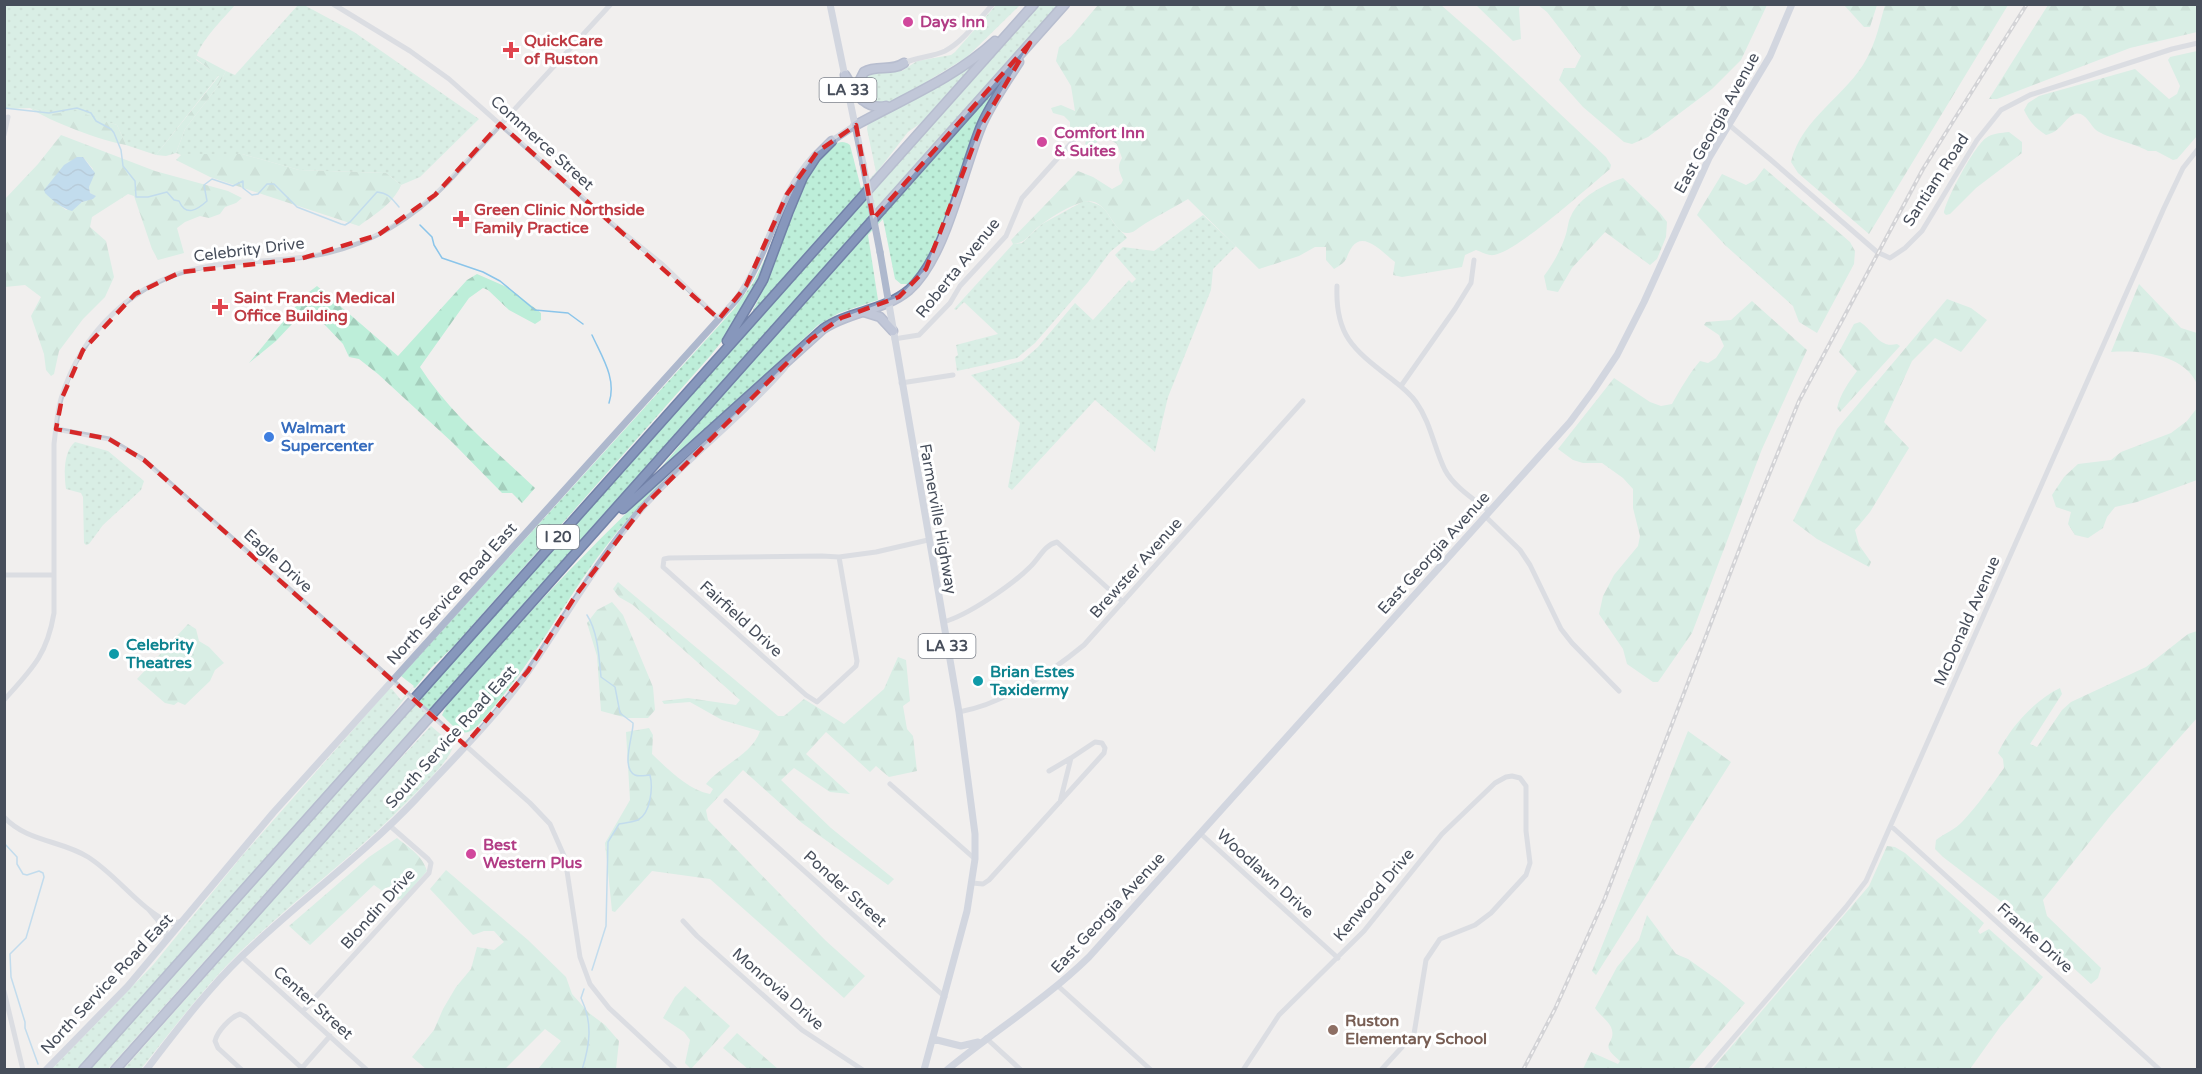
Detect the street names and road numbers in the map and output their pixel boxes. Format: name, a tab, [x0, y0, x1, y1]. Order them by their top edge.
street label: East Georgia Avenue	[1670, 49, 1764, 197]
road number: LA 33	[820, 78, 876, 102]
street label: Commerce Street	[486, 91, 598, 195]
street label: Santiam Road	[1899, 130, 1973, 230]
street label: Roberta Avenue	[912, 214, 1004, 322]
street label: Celebrity Drive	[193, 233, 305, 267]
street label: Farmerville Highway	[915, 442, 961, 596]
street label: East Georgia Avenue	[1374, 488, 1494, 618]
street label: Brewster Avenue	[1085, 513, 1187, 623]
street label: North Service Road East	[383, 519, 521, 669]
street label: Eagle Drive	[239, 525, 317, 597]
road number: I 20	[537, 525, 579, 549]
street label: McDonald Avenue	[1930, 553, 2004, 689]
street label: Fairfield Drive	[695, 577, 787, 661]
road number: LA 33	[918, 634, 976, 658]
street label: South Service Road East	[381, 661, 521, 813]
street label: Woodlawn Drive	[1212, 825, 1318, 923]
street label: Kenwood Drive	[1329, 845, 1419, 945]
street label: Ponder Street	[799, 846, 891, 932]
street label: East Georgia Avenue	[1047, 848, 1169, 978]
street label: Blondin Drive	[337, 864, 419, 954]
street label: Franke Drive	[1993, 899, 2077, 977]
street label: North Service Road East	[37, 910, 177, 1058]
street label: Monrovia Drive	[728, 944, 828, 1034]
street label: Center Street	[269, 962, 357, 1044]

